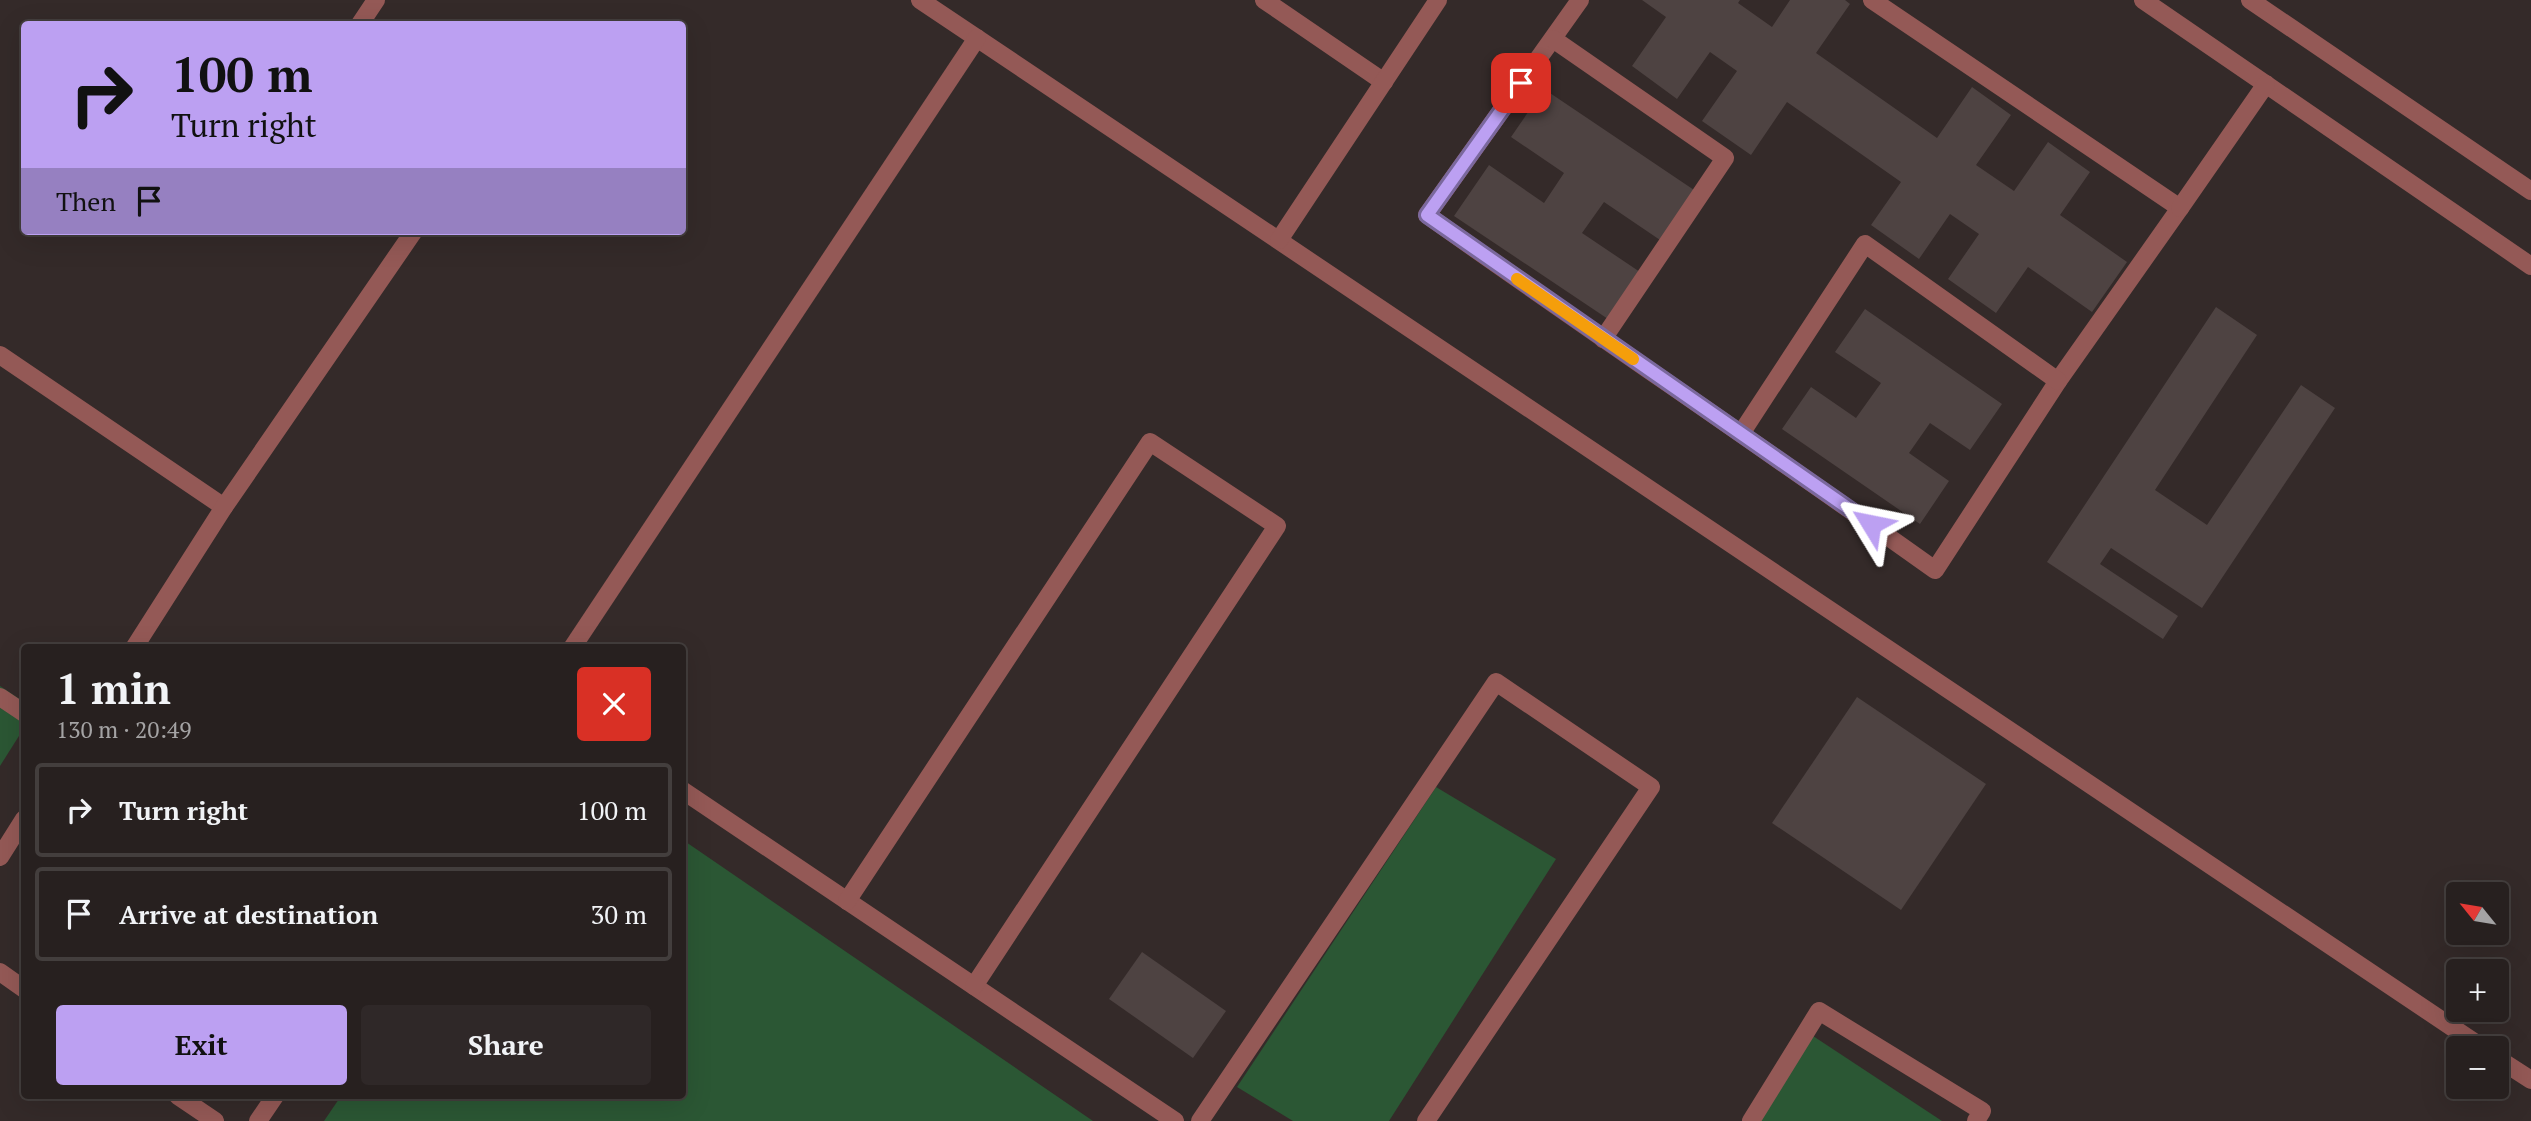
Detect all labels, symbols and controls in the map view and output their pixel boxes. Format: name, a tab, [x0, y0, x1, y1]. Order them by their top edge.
text: 100 m	[171, 41, 313, 106]
icon: right	[56, 49, 147, 140]
pin	[1491, 53, 1551, 113]
icon: arrive	[1502, 64, 1540, 102]
text: Turn right	[171, 104, 317, 146]
icon: arrive	[130, 182, 168, 220]
text: Then	[56, 184, 116, 218]
position arrow	[1834, 487, 1908, 561]
text: 1 min	[56, 660, 171, 716]
button: close	[577, 667, 651, 741]
text: 130 m · 20:49	[56, 714, 191, 745]
icon: right	[60, 791, 98, 829]
text: Turn right	[119, 793, 248, 827]
text: 100 m	[577, 793, 647, 827]
north arrow	[2446, 882, 2510, 945]
map controls	[2446, 882, 2509, 1099]
icon: arrive	[60, 895, 98, 933]
text: Arrive at destination	[119, 897, 378, 931]
text: 30 m	[591, 897, 647, 931]
button: +	[2446, 959, 2509, 1022]
button: Exit	[56, 1005, 347, 1085]
button: Share	[361, 1005, 651, 1085]
button: −	[2446, 1036, 2509, 1099]

